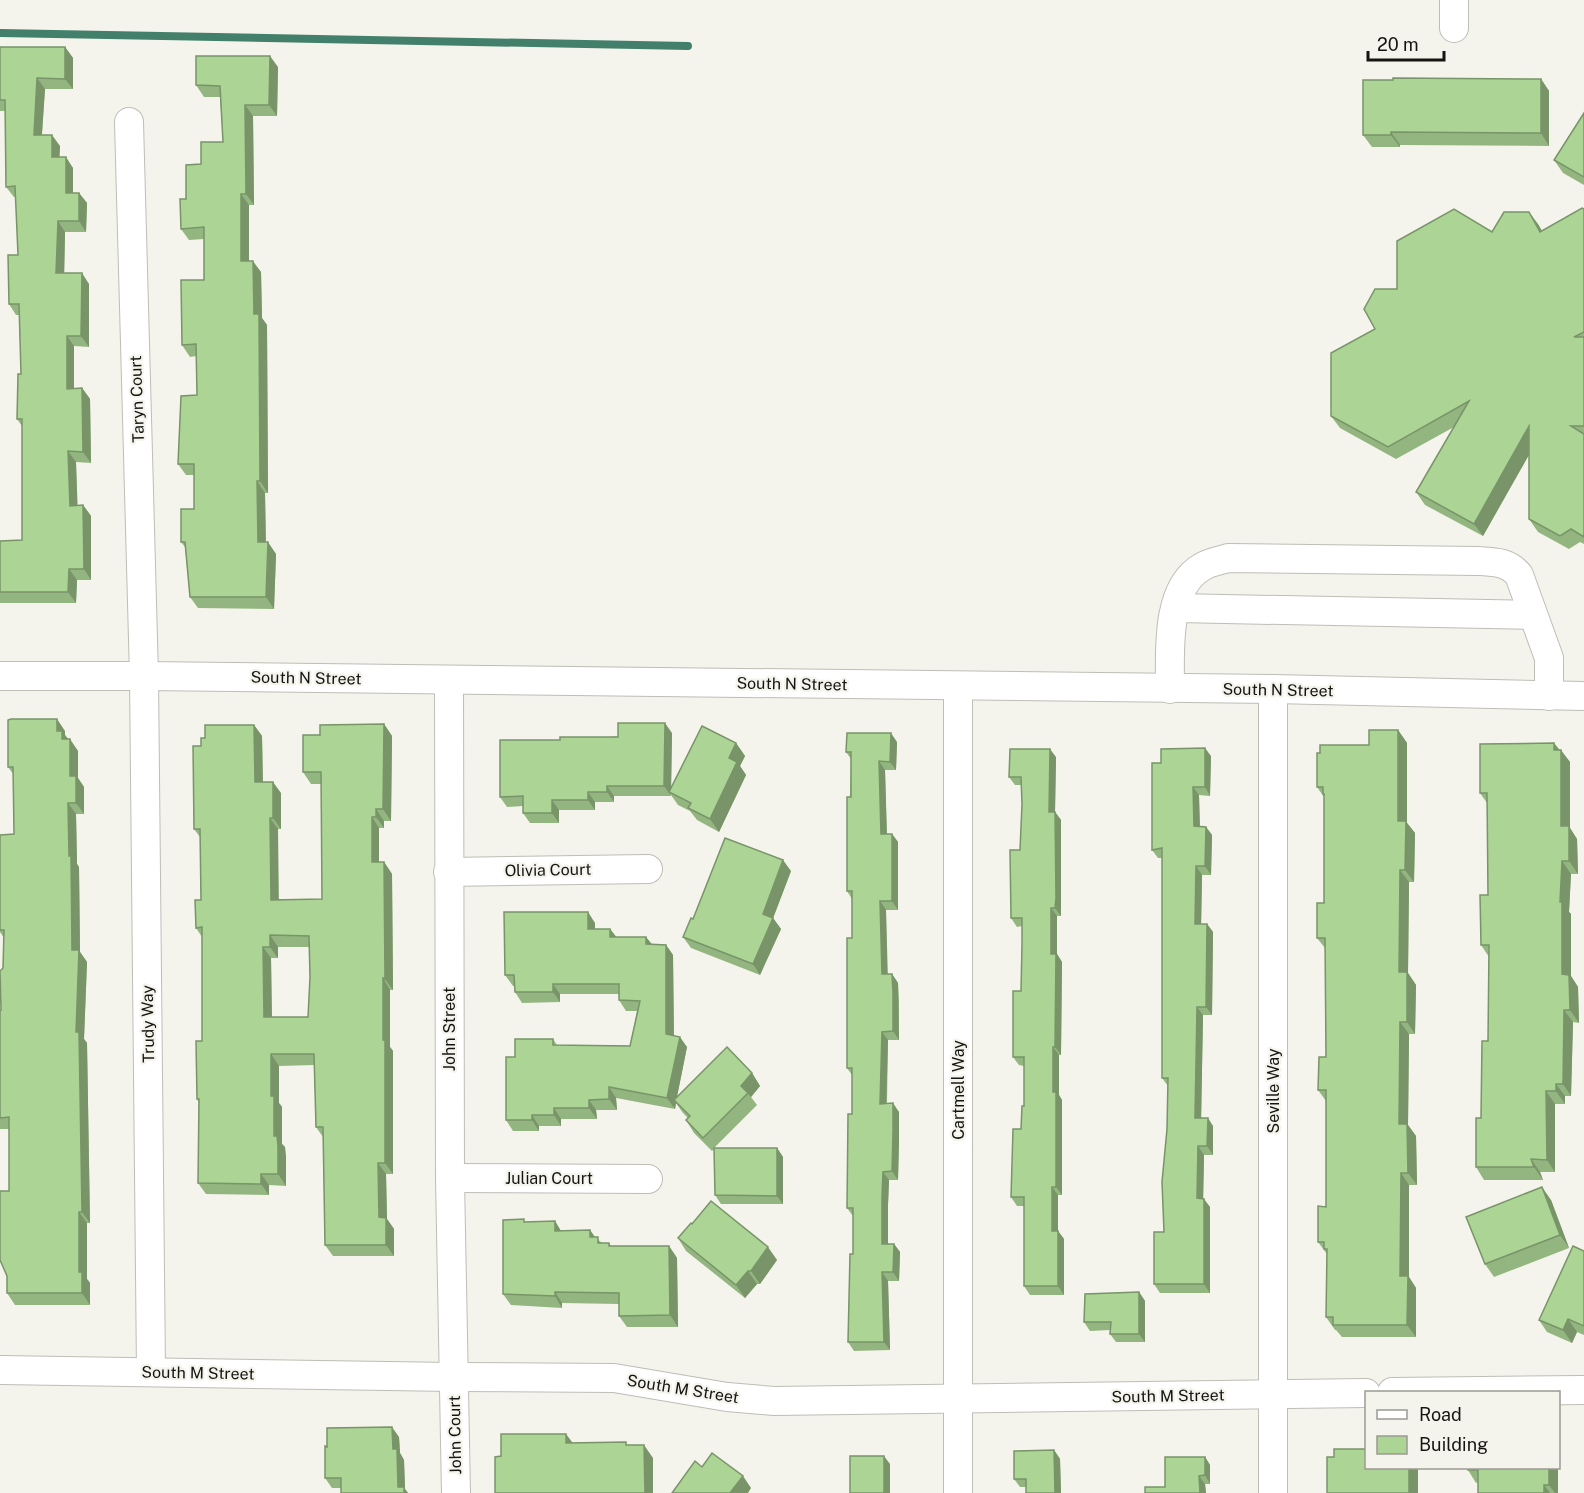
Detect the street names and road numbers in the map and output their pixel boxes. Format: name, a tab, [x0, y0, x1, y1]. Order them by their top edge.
street label: Taryn Court	[126, 355, 148, 443]
street label: South N Street	[250, 668, 362, 688]
street label: South N Street	[736, 674, 848, 694]
street label: South N Street	[1222, 680, 1334, 700]
street label: Olivia Court	[504, 860, 592, 880]
street label: Trudy Way	[138, 985, 158, 1063]
street label: John Street	[440, 987, 459, 1071]
street label: Cartmell Way	[949, 1040, 968, 1140]
street label: Seville Way	[1264, 1048, 1283, 1133]
street label: Julian Court	[505, 1169, 593, 1188]
street label: South M Street	[141, 1363, 255, 1383]
street label: South M Street	[626, 1371, 740, 1407]
street label: South M Street	[1111, 1386, 1225, 1406]
street label: John Court	[445, 1395, 465, 1475]

